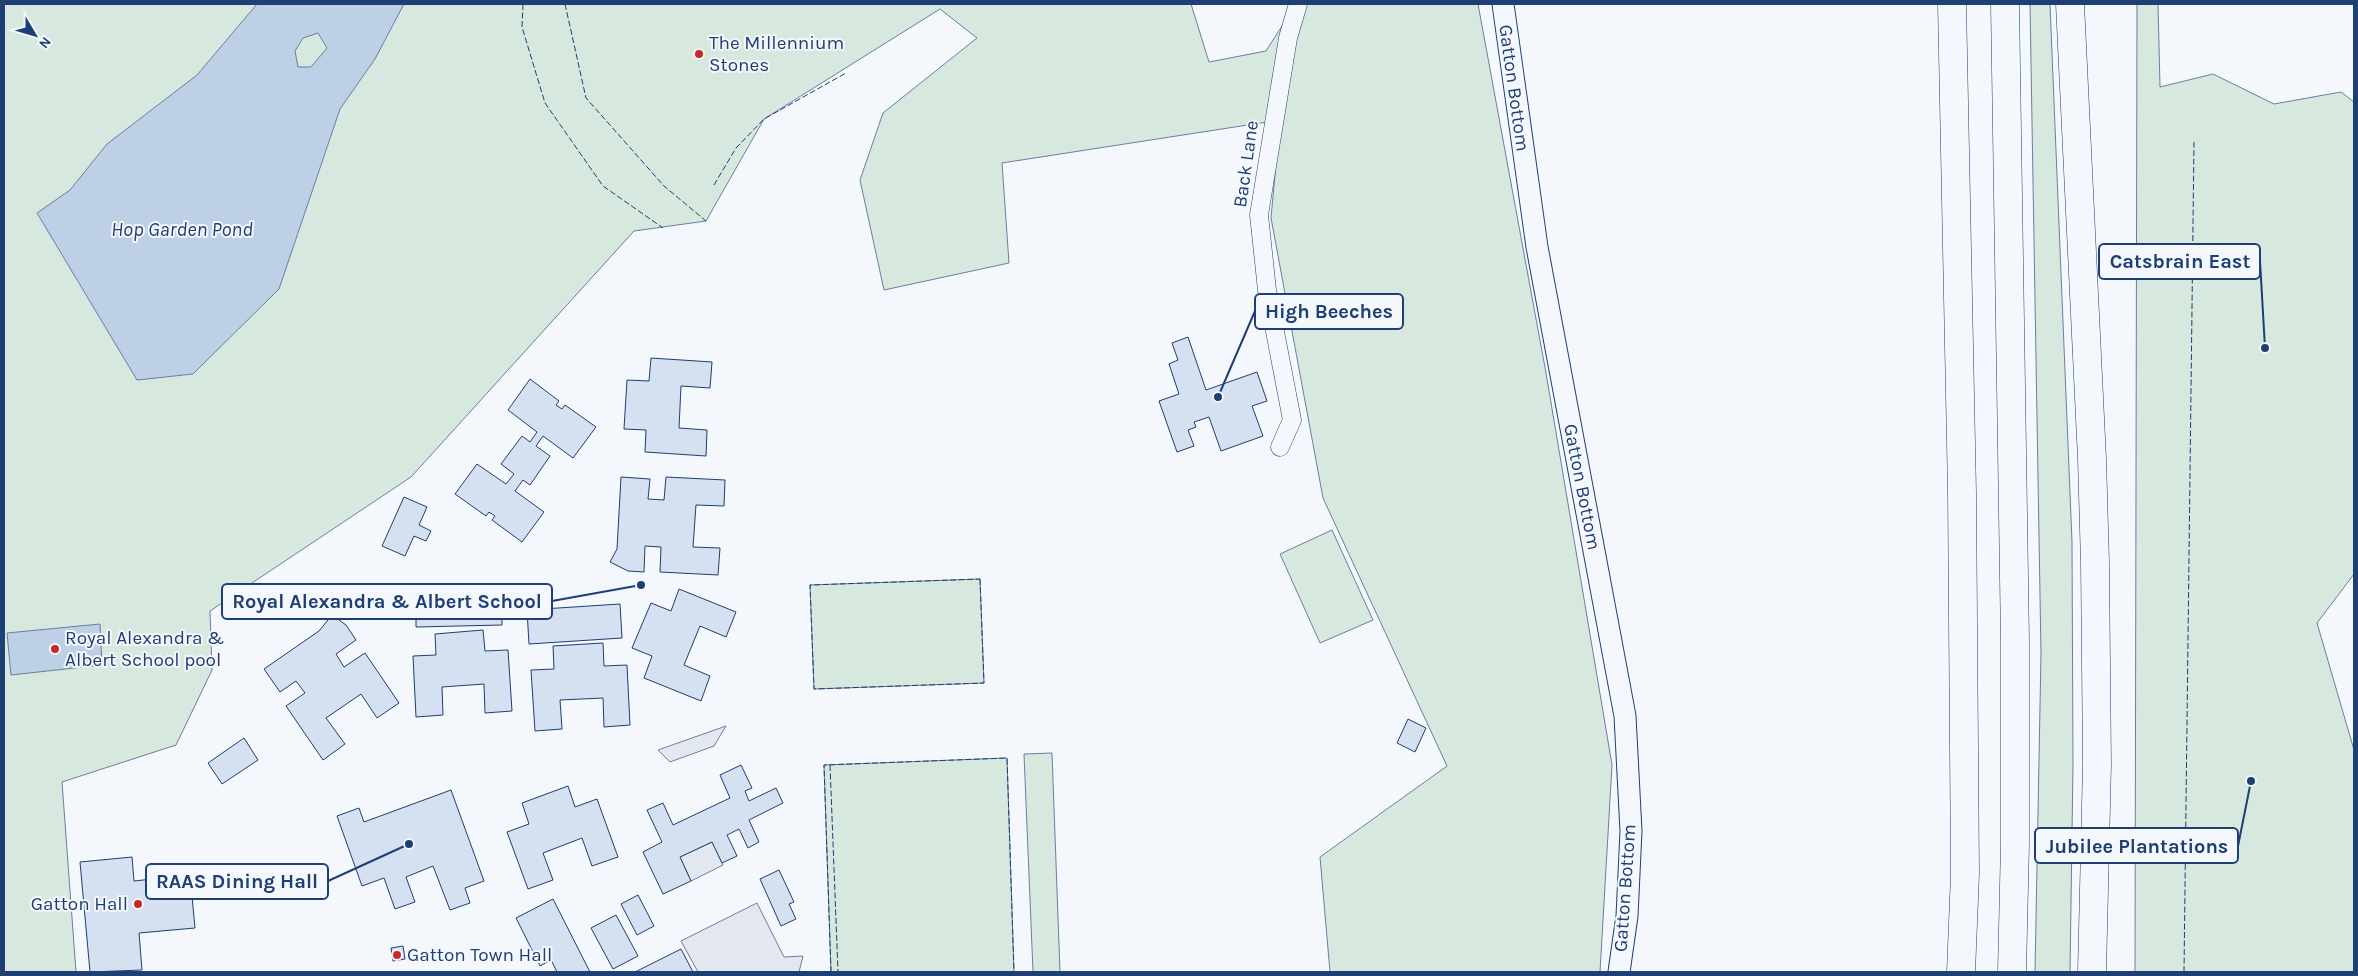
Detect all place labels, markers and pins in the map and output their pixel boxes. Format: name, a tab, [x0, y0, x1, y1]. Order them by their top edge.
place label: The Millennium Stones	[709, 32, 844, 76]
marker: The Millennium Stones	[693, 48, 705, 60]
callout: Catsbrain East	[2099, 244, 2260, 279]
callout: High Beeches	[1255, 294, 1403, 329]
callout: Royal Alexandra & Albert School	[222, 584, 552, 619]
place label: Royal Alexandra & Albert School pool	[65, 627, 224, 671]
marker: Royal Alexandra & Albert School pool	[49, 643, 61, 655]
callout: Jubilee Plantations	[2035, 828, 2238, 863]
callout: RAAS Dining Hall	[146, 864, 328, 899]
place label: Gatton Hall	[31, 893, 128, 915]
marker: Gatton Hall	[132, 898, 144, 910]
place label: Gatton Town Hall	[407, 944, 552, 966]
marker: Gatton Town Hall	[391, 949, 403, 961]

